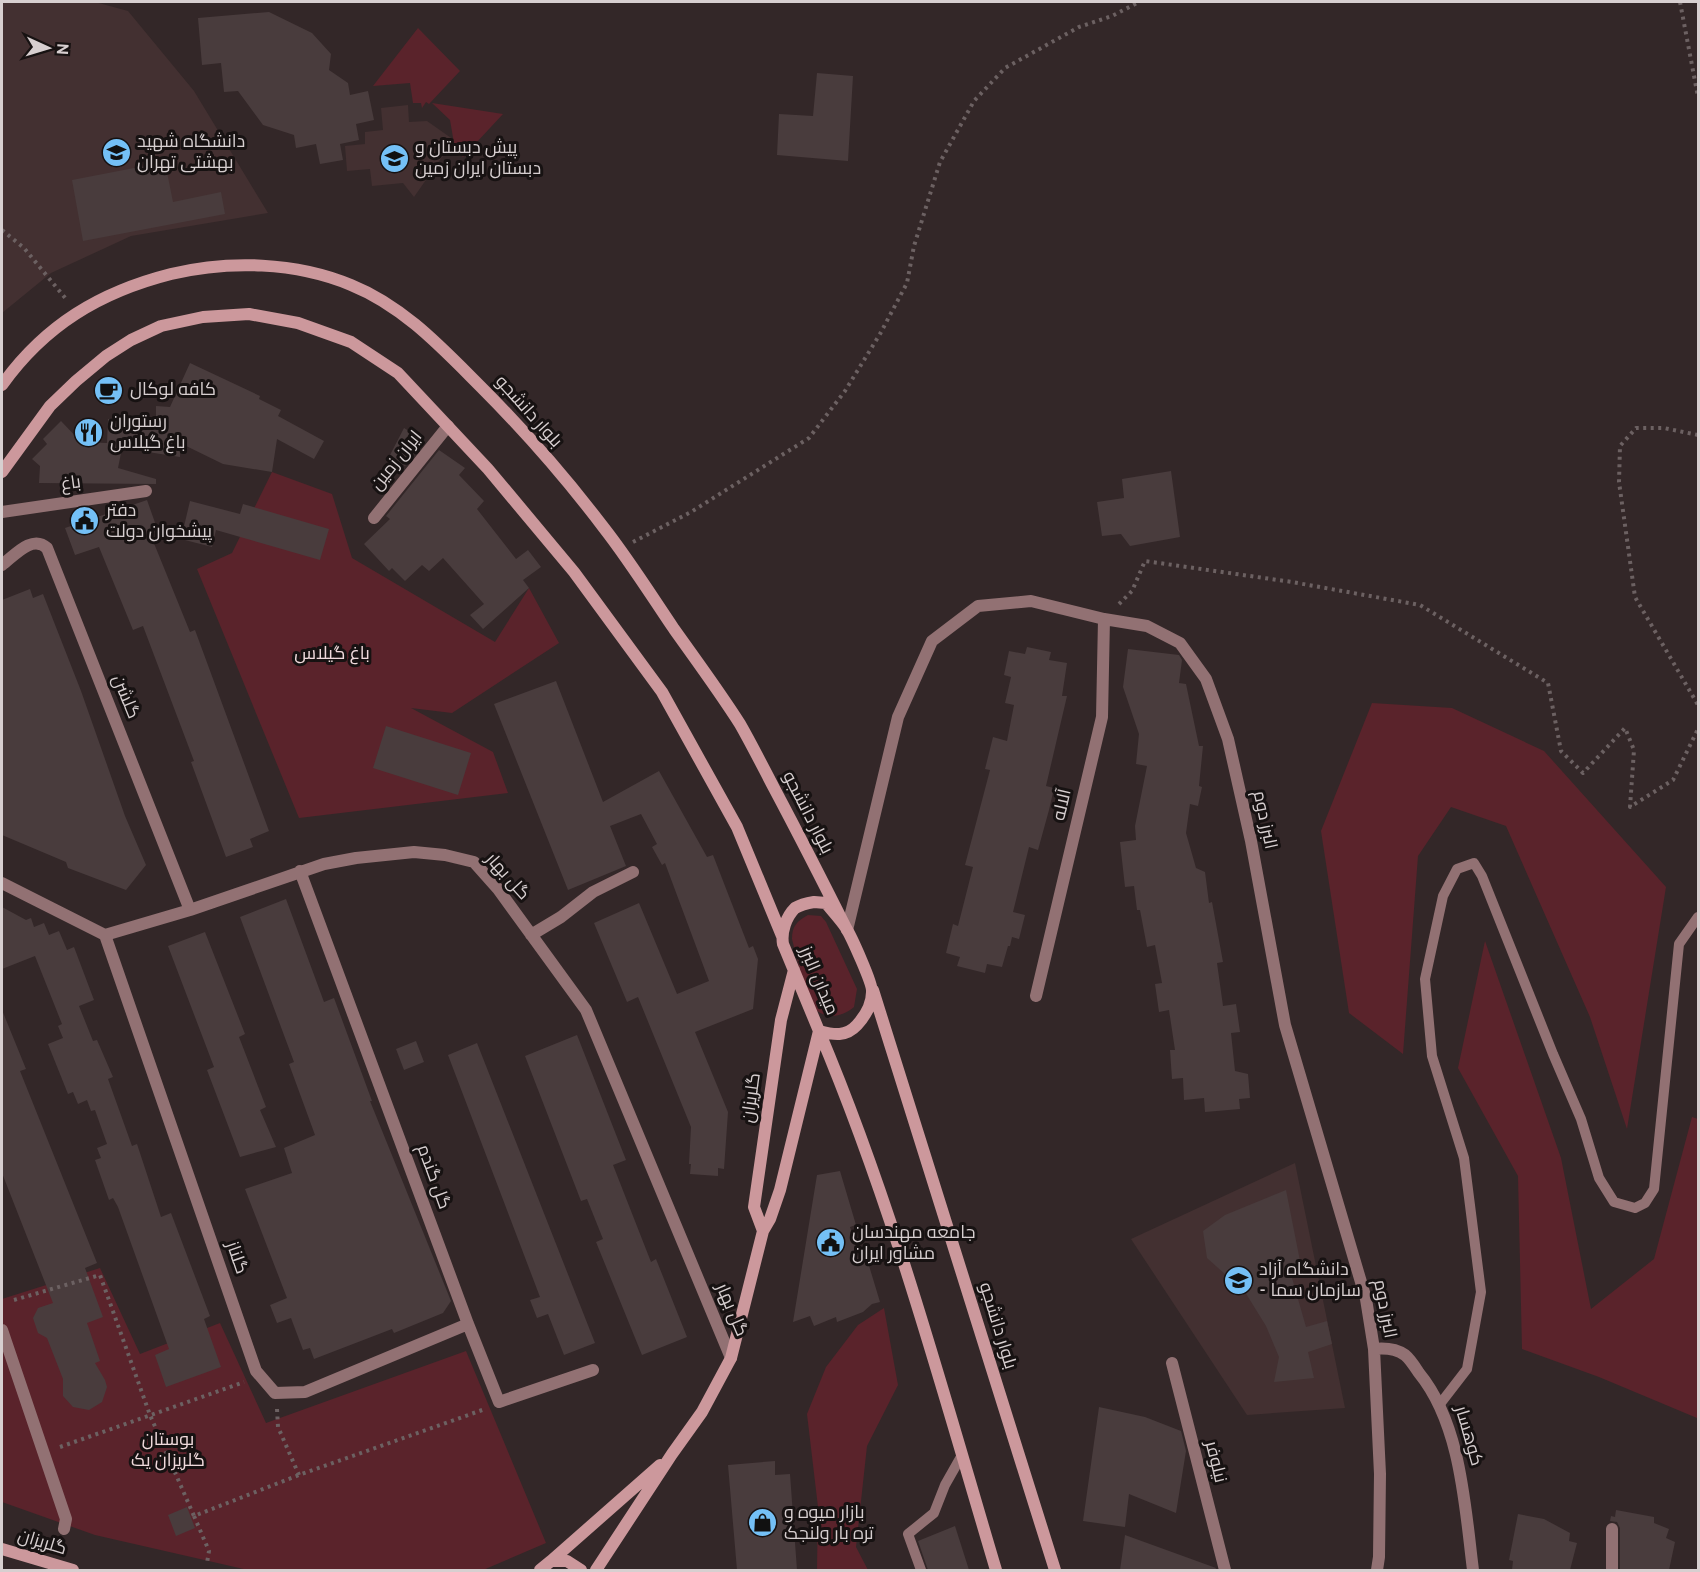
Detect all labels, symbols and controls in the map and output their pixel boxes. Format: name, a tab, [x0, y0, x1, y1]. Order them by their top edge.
north arrow	[18, 18, 78, 78]
text: N	[51, 42, 71, 55]
place label: دانشگاه شهید بهشتی تهران	[137, 131, 245, 175]
school or university icon: دانشگاه شهید بهشتی تهران	[100, 136, 132, 168]
place label: پیش دبستان و دبستان ایران زمین	[415, 137, 541, 181]
school or university icon: پیش دبستان و دبستان ایران زمین	[378, 142, 410, 174]
street label: بلوار دانشجو	[489, 371, 567, 453]
cafe icon: کافه لوکال	[93, 374, 125, 406]
place label: کافه لوکال	[130, 379, 216, 402]
place label: رستوران باغ گیلاس	[110, 411, 186, 455]
restaurant icon: رستوران باغ گیلاس	[73, 416, 105, 448]
street label: ایران زمین	[366, 426, 428, 496]
street label: باغ	[59, 471, 83, 497]
place label: دفتر پیشخوان دولت	[105, 500, 212, 544]
public building icon: دفتر پیشخوان دولت	[69, 505, 101, 537]
park label: باغ گیلاس	[294, 643, 370, 666]
street label: گلشن	[106, 672, 144, 722]
street label: بلوار دانشجو	[776, 768, 838, 858]
street label: آلاله	[1048, 787, 1078, 823]
street label: البرز دوم	[1247, 789, 1281, 851]
street label: گل بهار	[479, 848, 534, 905]
street label: میدان البرز	[793, 942, 843, 1019]
street label: گلریزان	[737, 1072, 767, 1124]
street label: گل گندم	[411, 1141, 455, 1213]
place label: جامعه مهندسان مشاور ایران	[852, 1222, 975, 1266]
public building icon: جامعه مهندسان مشاور ایران	[815, 1227, 847, 1259]
street label: گلناز	[219, 1238, 252, 1277]
place label: دانشگاه آزاد - سازمان سما	[1259, 1259, 1361, 1303]
school or university icon: دانشگاه آزاد - سازمان سما	[1222, 1264, 1254, 1296]
street label: البرز دوم	[1367, 1278, 1401, 1340]
street label: گل بهار	[709, 1279, 752, 1340]
street label: بلوار دانشجو	[973, 1280, 1021, 1372]
street label: کوهسار	[1448, 1402, 1488, 1469]
park label: بوستان گلریزان یک	[131, 1429, 205, 1473]
street label: نیلوفر	[1198, 1438, 1231, 1485]
place label: بازار میوه و تره بار ولنجک	[784, 1502, 874, 1546]
shop icon: بازار میوه و تره بار ولنجک	[747, 1507, 779, 1539]
street label: گلریزان	[15, 1525, 69, 1561]

